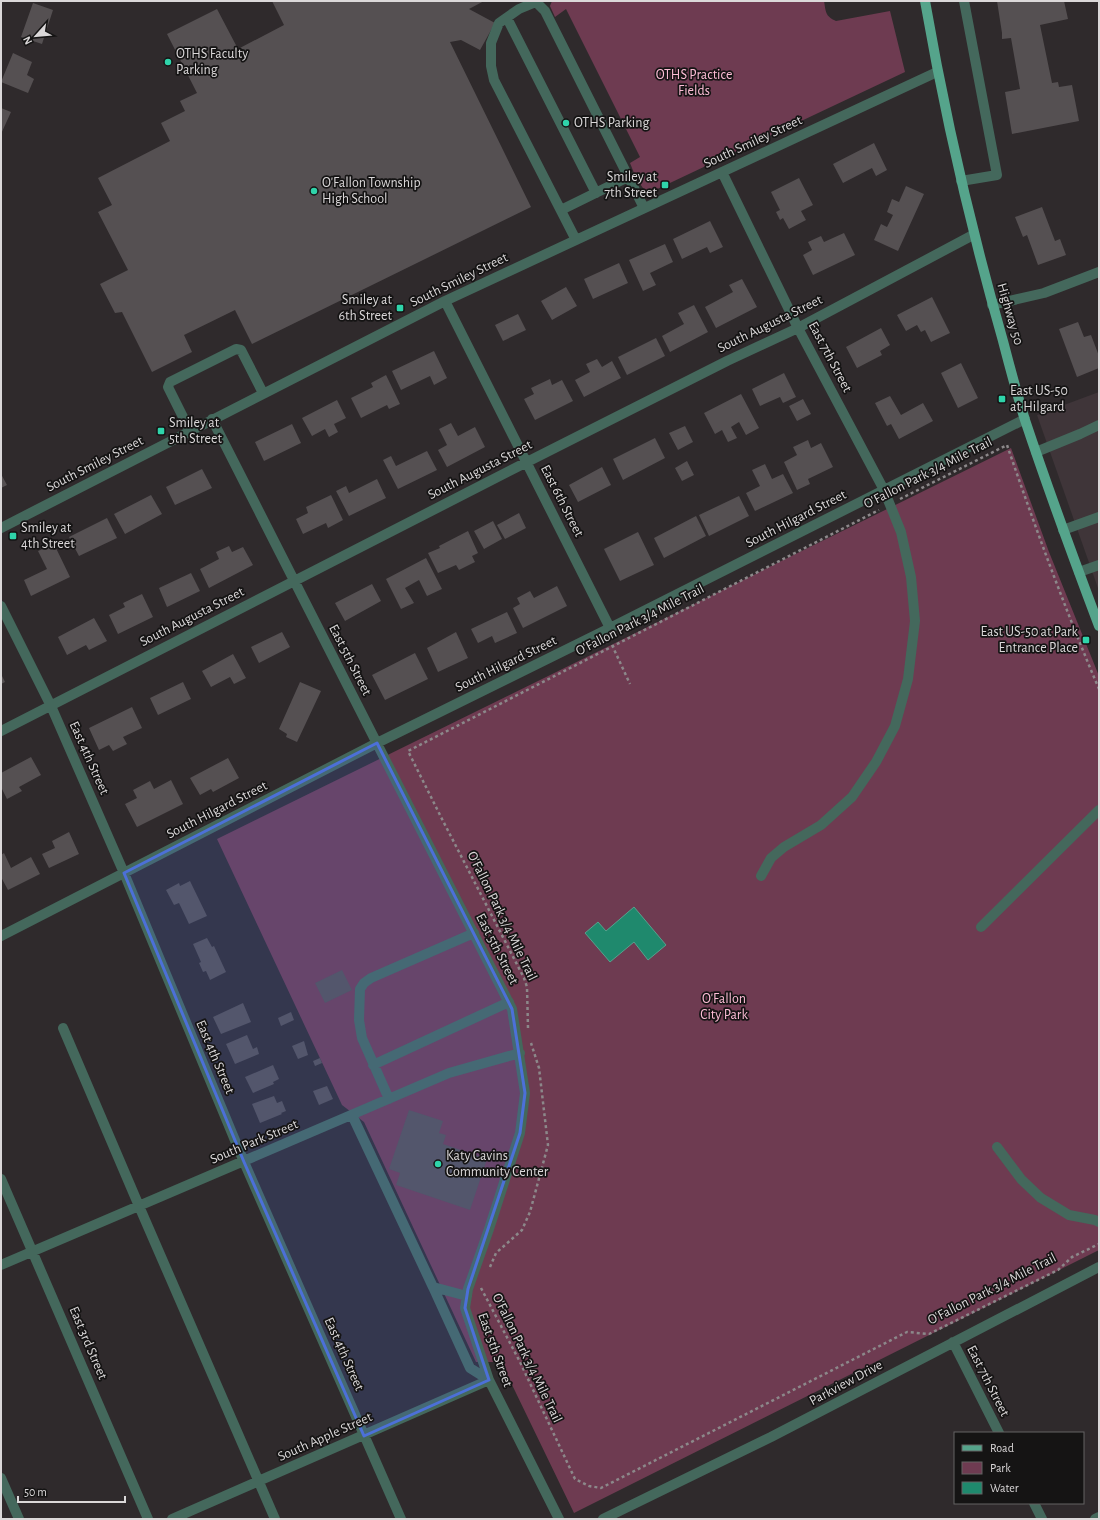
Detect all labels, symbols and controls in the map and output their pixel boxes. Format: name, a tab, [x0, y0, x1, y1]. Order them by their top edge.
north arrow	[16, 16, 56, 56]
text: N	[21, 34, 34, 46]
place label: OTHS Faculty Parking	[176, 47, 248, 77]
marker: OTHS Faculty Parking	[163, 57, 173, 67]
park label: OTHS Practice Fields	[656, 68, 732, 98]
street label: South Smiley Street	[702, 113, 805, 171]
place label: OTHS Parking	[574, 116, 649, 130]
marker: OTHS Parking	[561, 118, 571, 128]
place label: Smiley at 7th Street	[604, 170, 658, 200]
place label: O'Fallon Township High School	[322, 176, 421, 206]
marker: Smiley at 7th Street	[660, 180, 670, 190]
marker: O'Fallon Township High School	[309, 186, 319, 196]
street label: South Smiley Street	[408, 250, 510, 310]
street label: Highway 50	[994, 281, 1026, 347]
street label: South Augusta Street	[715, 292, 825, 355]
place label: Smiley at 6th Street	[338, 293, 393, 323]
marker: Smiley at 6th Street	[395, 303, 405, 313]
street label: East 7th Street	[806, 319, 855, 395]
place label: East US-50 at Hilgard	[1010, 384, 1068, 414]
marker: East US-50 at Hilgard	[997, 394, 1007, 404]
place label: Smiley at 5th Street	[169, 416, 222, 446]
marker: Smiley at 5th Street	[156, 426, 166, 436]
street label: South Smiley Street	[44, 433, 146, 494]
street label: O'Fallon Park 3/4 Mile Trail	[862, 435, 994, 511]
street label: South Augusta Street	[426, 437, 535, 502]
street label: East 6th Street	[538, 463, 586, 540]
street label: South Hilgard Street	[743, 487, 849, 550]
place label: Smiley at 4th Street	[21, 521, 75, 551]
marker: Smiley at 4th Street	[8, 531, 18, 541]
street label: O'Fallon Park 3/4 Mile Trail	[574, 582, 706, 658]
street label: South Augusta Street	[138, 584, 247, 649]
street label: East 5th Street	[326, 622, 374, 698]
place label: East US-50 at Park Entrance Place	[980, 625, 1079, 655]
street label: South Hilgard Street	[453, 633, 559, 695]
marker: East US-50 at Park Entrance Place	[1081, 635, 1091, 645]
street label: East 4th Street	[67, 719, 112, 797]
street label: South Hilgard Street	[164, 778, 270, 841]
street label: O'Fallon Park 3/4 Mile Trail	[465, 849, 539, 983]
street label: East 5th Street	[473, 911, 521, 987]
park label: O'Fallon City Park	[700, 992, 748, 1022]
street label: East 4th Street	[193, 1018, 237, 1096]
street label: South Park Street	[208, 1117, 300, 1167]
place label: Katy Cavins Community Center	[446, 1149, 549, 1179]
marker: Katy Cavins Community Center	[433, 1159, 443, 1169]
street label: O'Fallon Park 3/4 Mile Trail	[926, 1251, 1058, 1327]
street label: O'Fallon Park 3/4 Mile Trail	[490, 1291, 564, 1425]
street label: East 3rd Street	[66, 1305, 110, 1382]
street label: East 5th Street	[475, 1311, 515, 1389]
street label: East 4th Street	[322, 1315, 367, 1393]
street label: East 7th Street	[964, 1343, 1012, 1419]
street label: Parkview Drive	[807, 1358, 885, 1408]
street label: South Apple Street	[276, 1410, 375, 1464]
legend	[954, 1432, 1084, 1504]
text: Road	[990, 1442, 1014, 1454]
text: Park	[990, 1462, 1011, 1474]
scale bar	[18, 1478, 125, 1504]
text: Water	[990, 1482, 1019, 1494]
text: 50 m	[24, 1486, 47, 1498]

